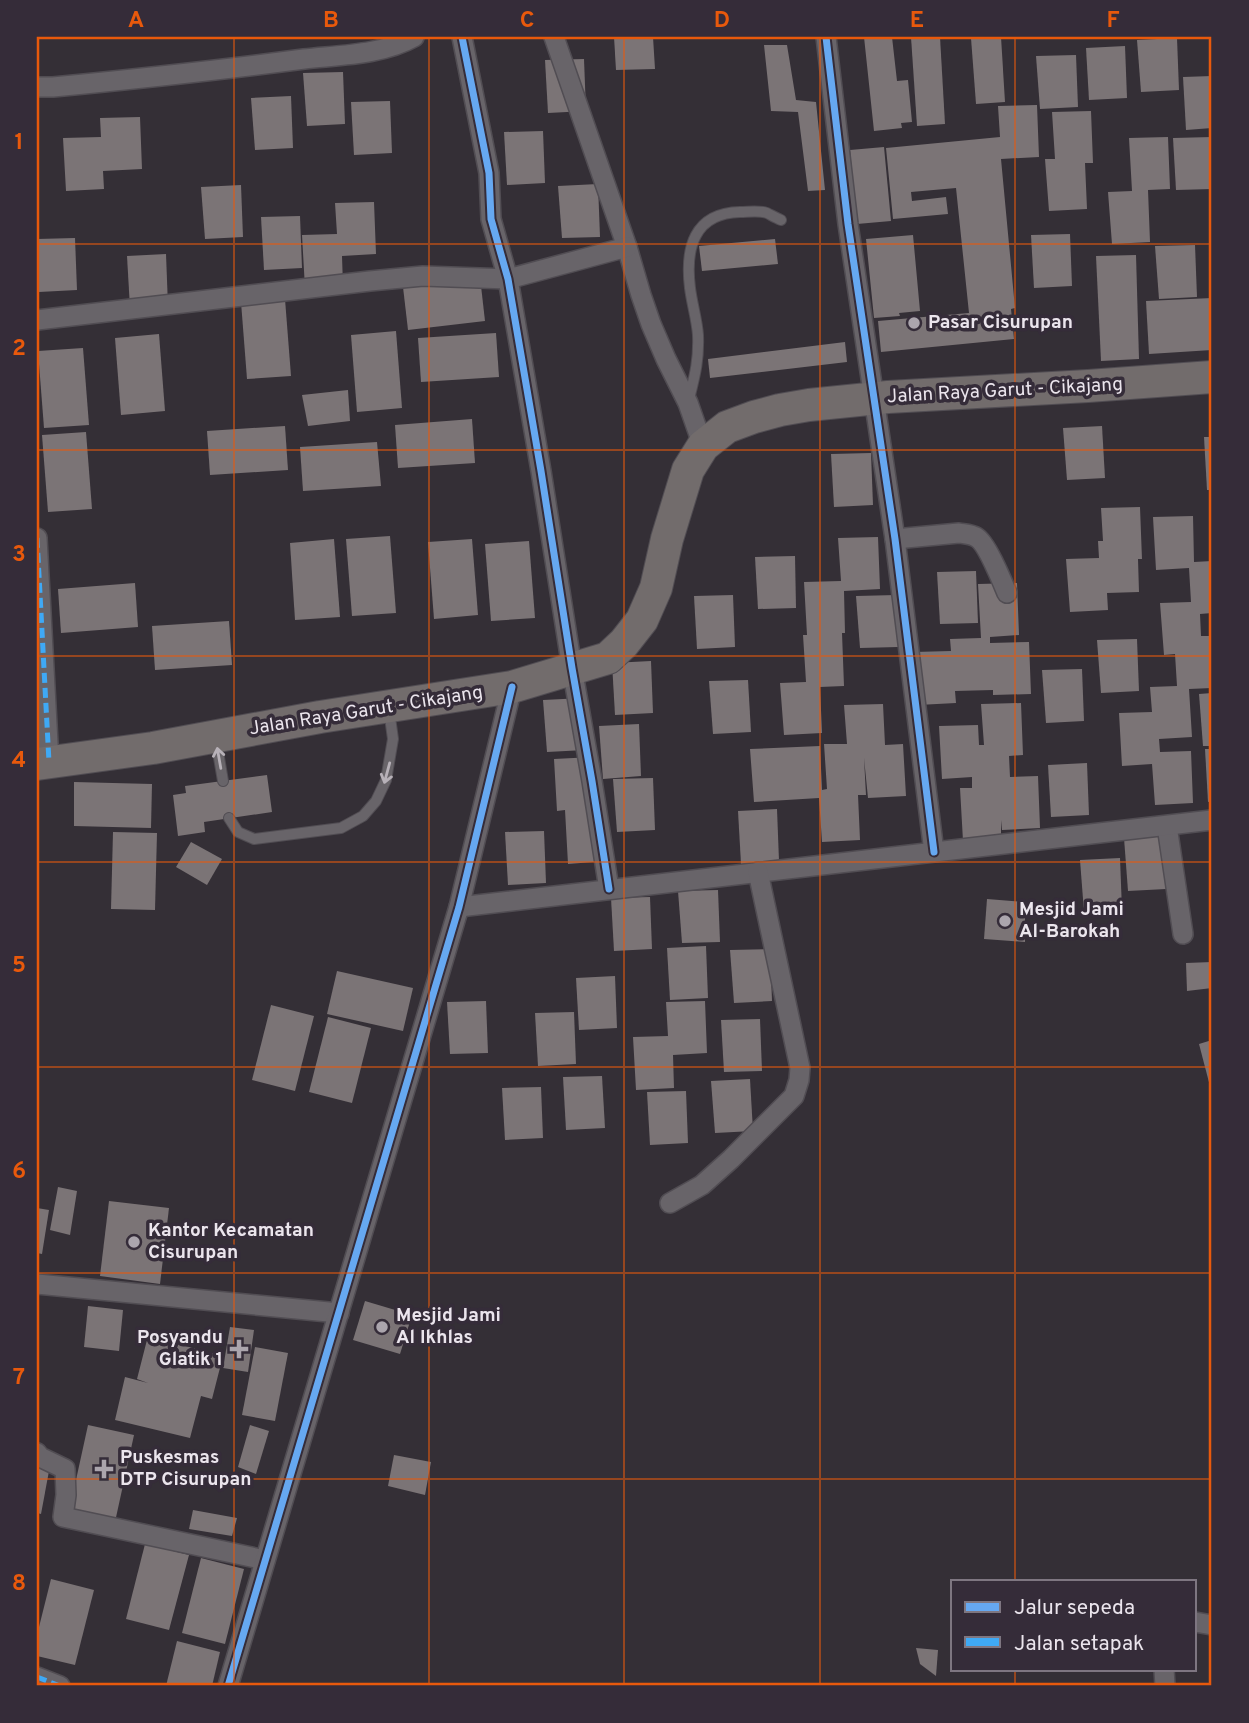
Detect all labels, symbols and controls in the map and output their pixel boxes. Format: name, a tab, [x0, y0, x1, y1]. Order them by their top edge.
text: A	[128, 7, 144, 36]
text: B	[323, 7, 339, 36]
text: C	[520, 7, 534, 36]
text: D	[714, 7, 730, 36]
text: E	[910, 7, 924, 36]
text: F	[1106, 7, 1120, 36]
text: 1	[14, 129, 24, 158]
place label: Pasar Cisurupan	[928, 311, 1073, 335]
marker: Pasar Cisurupan	[906, 315, 922, 331]
text: 2	[12, 335, 26, 364]
street label: Jalan Raya Garut - Cikajang	[886, 373, 1124, 409]
text: 3	[12, 541, 26, 570]
street label: Jalan Raya Garut - Cikajang	[247, 681, 485, 741]
text: 4	[12, 747, 26, 776]
one-way arrow	[212, 748, 226, 770]
one-way arrow	[380, 761, 393, 784]
place label: Mesjid Jami Al-Barokah	[1019, 898, 1124, 944]
marker: Mesjid Jami Al-Barokah	[997, 913, 1013, 929]
text: 5	[12, 952, 26, 981]
text: 6	[12, 1158, 26, 1187]
place label: Kantor Kecamatan Cisurupan	[148, 1219, 314, 1265]
marker: Kantor Kecamatan Cisurupan	[126, 1234, 142, 1250]
place label: Mesjid Jami Al Ikhlas	[396, 1304, 501, 1350]
marker: Mesjid Jami Al Ikhlas	[374, 1319, 390, 1335]
place label: Posyandu Glatik 1	[137, 1326, 223, 1372]
marker: Posyandu Glatik 1	[229, 1339, 249, 1359]
text: 7	[13, 1364, 25, 1393]
place label: Puskesmas DTP Cisurupan	[120, 1446, 251, 1492]
marker: Puskesmas DTP Cisurupan	[94, 1459, 114, 1479]
text: 8	[12, 1570, 26, 1599]
legend	[951, 1580, 1196, 1670]
text: Jalur sepeda	[1014, 1595, 1135, 1622]
text: Jalan setapak	[1014, 1631, 1144, 1658]

